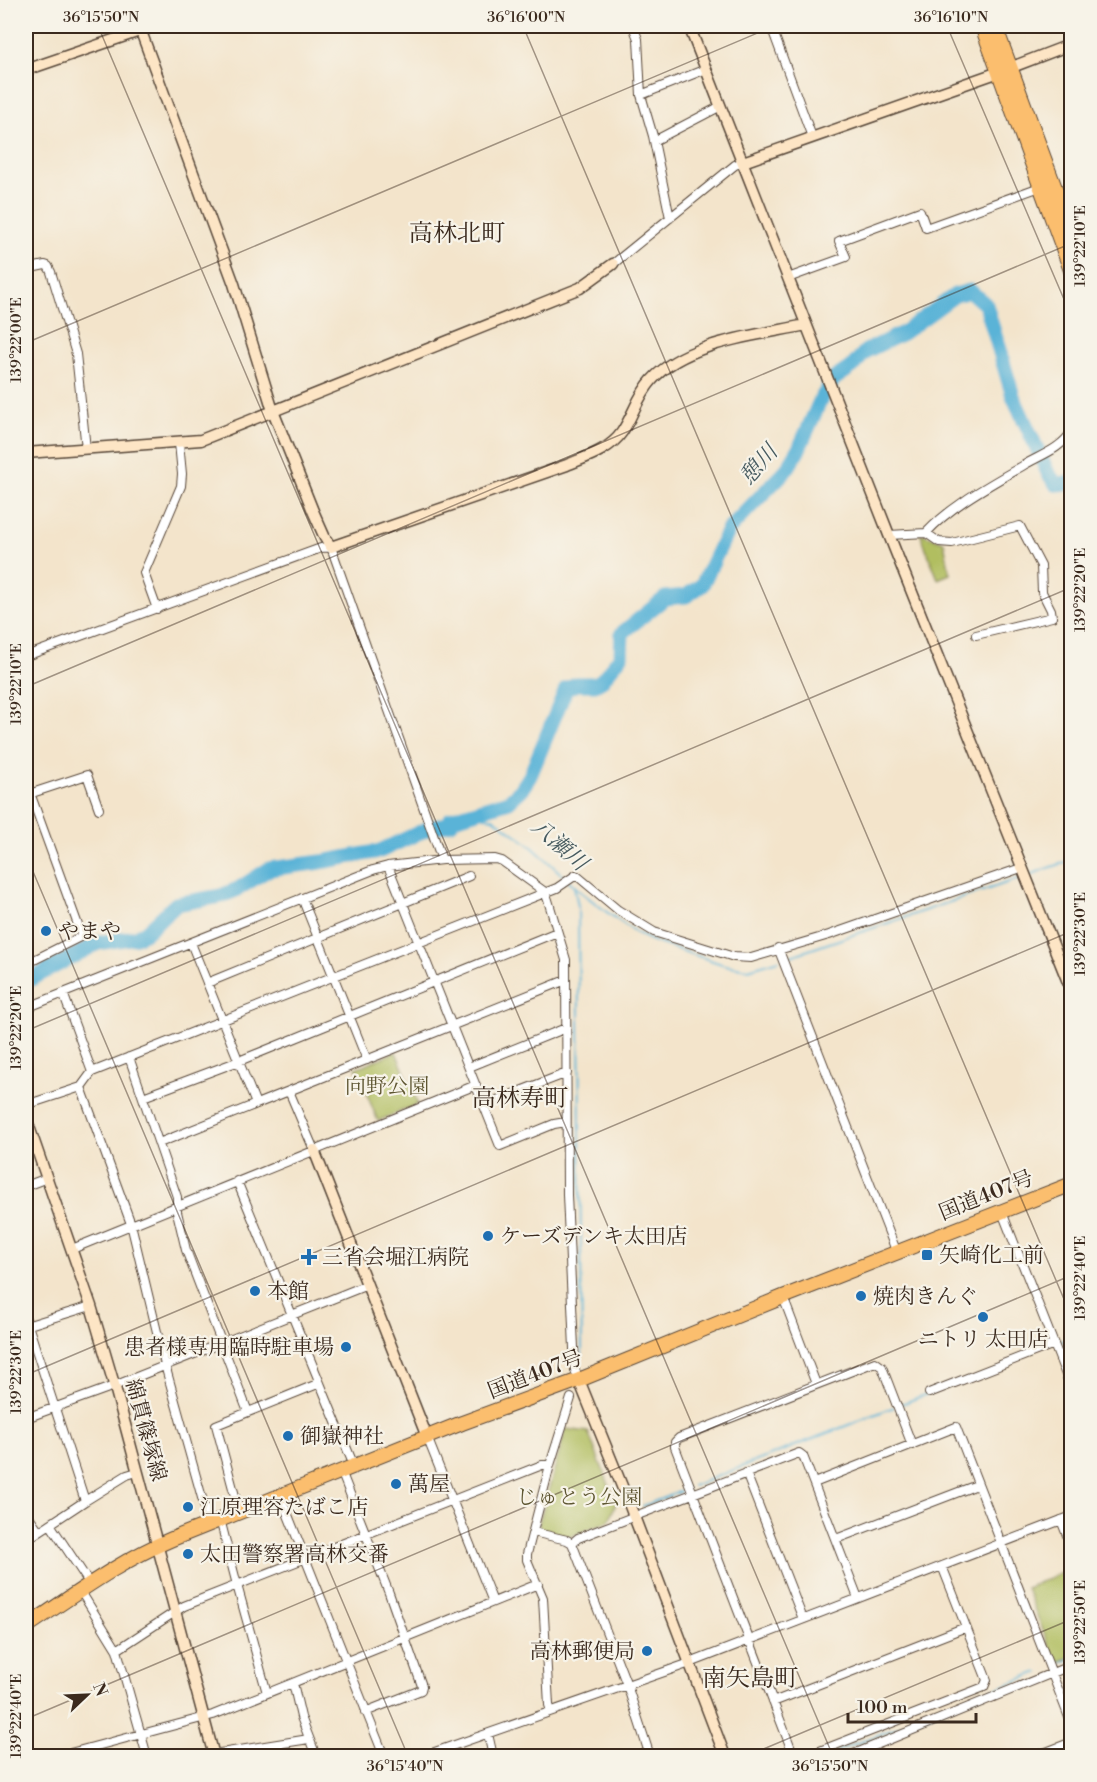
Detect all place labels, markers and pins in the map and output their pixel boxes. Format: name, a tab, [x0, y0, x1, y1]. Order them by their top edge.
place label: やまや	[58, 919, 121, 945]
marker: やまや	[39, 924, 53, 938]
place label: ケーズデンキ太田店	[500, 1224, 687, 1250]
marker: ケーズデンキ太田店	[481, 1229, 495, 1243]
place label: 矢崎化工前	[939, 1243, 1044, 1269]
place label: 三省会堀江病院	[322, 1245, 469, 1271]
marker: 三省会堀江病院	[300, 1248, 318, 1266]
marker: 矢崎化工前	[920, 1248, 934, 1262]
place label: 本館	[267, 1279, 309, 1305]
marker: 本館	[248, 1284, 262, 1298]
place label: 焼肉きんぐ	[873, 1284, 978, 1310]
marker: 焼肉きんぐ	[854, 1289, 868, 1303]
marker: ニトリ 太田店	[976, 1310, 990, 1324]
place label: ニトリ 太田店	[918, 1327, 1048, 1353]
place label: 患者様専用臨時駐車場	[124, 1335, 334, 1361]
marker: 患者様専用臨時駐車場	[339, 1340, 353, 1354]
place label: 御嶽神社	[300, 1424, 384, 1450]
marker: 御嶽神社	[281, 1429, 295, 1443]
place label: 萬屋	[408, 1472, 450, 1498]
marker: 萬屋	[389, 1477, 403, 1491]
place label: 江原理容たばこ店	[200, 1495, 368, 1521]
marker: 江原理容たばこ店	[181, 1500, 195, 1514]
place label: 太田警察署高林交番	[200, 1542, 389, 1568]
marker: 太田警察署高林交番	[181, 1547, 195, 1561]
place label: 高林郵便局	[530, 1639, 635, 1665]
marker: 高林郵便局	[640, 1644, 654, 1658]

